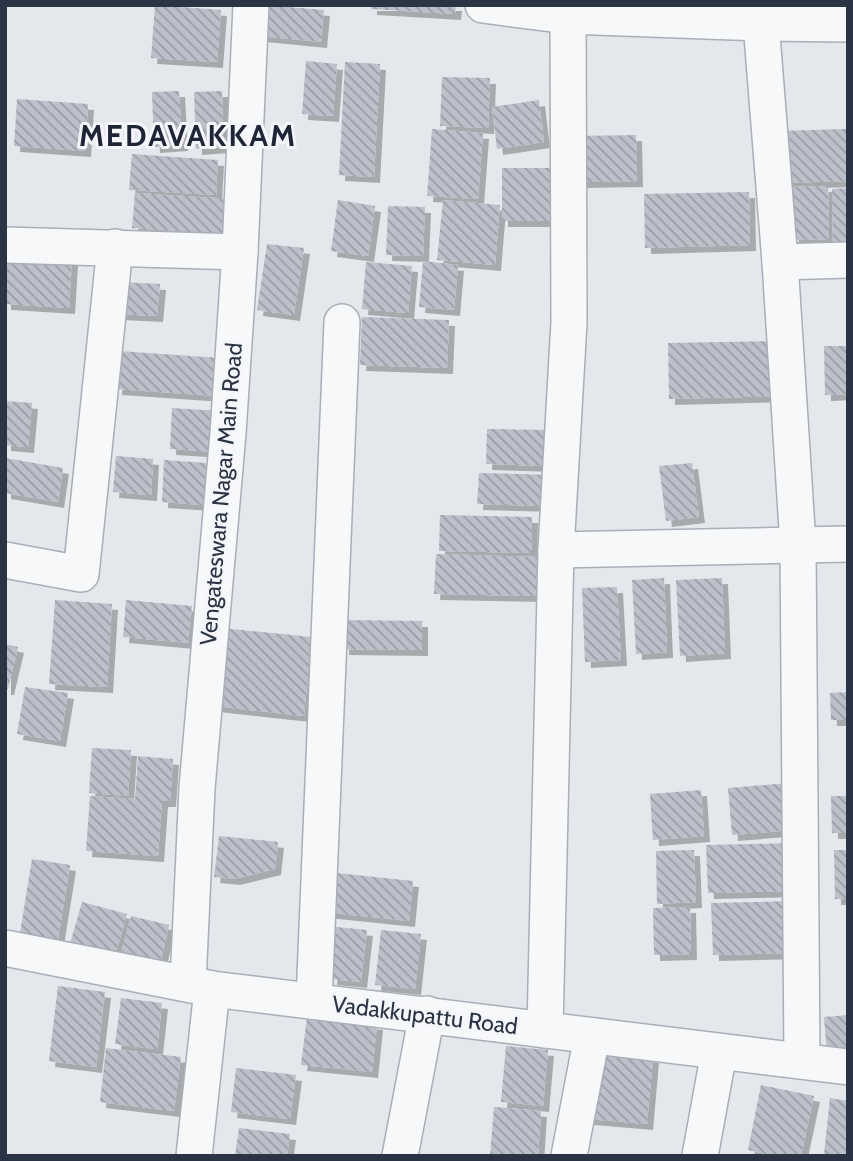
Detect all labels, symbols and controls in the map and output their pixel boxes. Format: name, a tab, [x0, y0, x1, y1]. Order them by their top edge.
district label: MEDAVAKKAM	[79, 117, 297, 154]
street label: Vengateswara Nagar Main Road	[194, 341, 248, 647]
street label: Vadakkupattu Road	[331, 990, 519, 1040]

